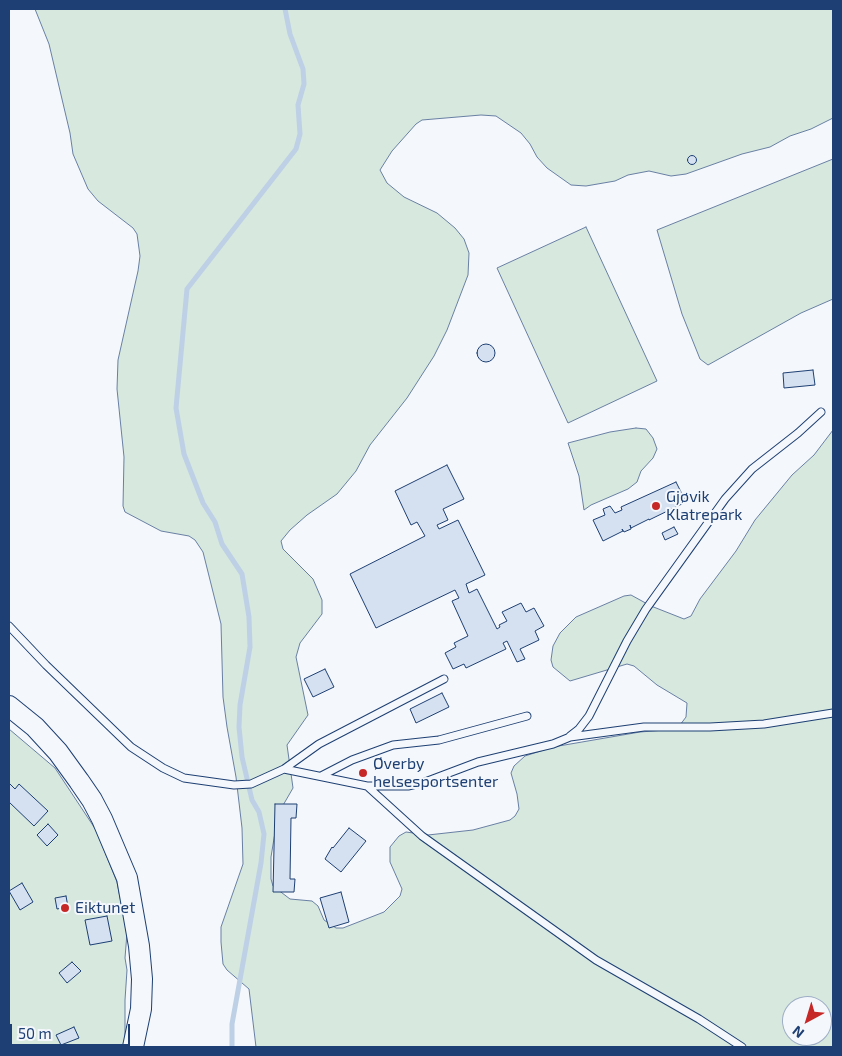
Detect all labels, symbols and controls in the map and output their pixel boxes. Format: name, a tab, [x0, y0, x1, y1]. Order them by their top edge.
place label: Gjøvik Klatrepark	[666, 487, 743, 525]
marker: Gjøvik Klatrepark	[650, 500, 662, 512]
place label: Øverby helsesportsenter	[373, 754, 498, 792]
marker: Øverby helsesportsenter	[357, 767, 369, 779]
place label: Eiktunet	[75, 898, 135, 918]
marker: Eiktunet	[59, 902, 71, 914]
north arrow	[782, 996, 832, 1046]
scale bar	[12, 1014, 132, 1046]
text: N	[789, 1022, 807, 1042]
text: 50 m	[18, 1024, 52, 1042]

